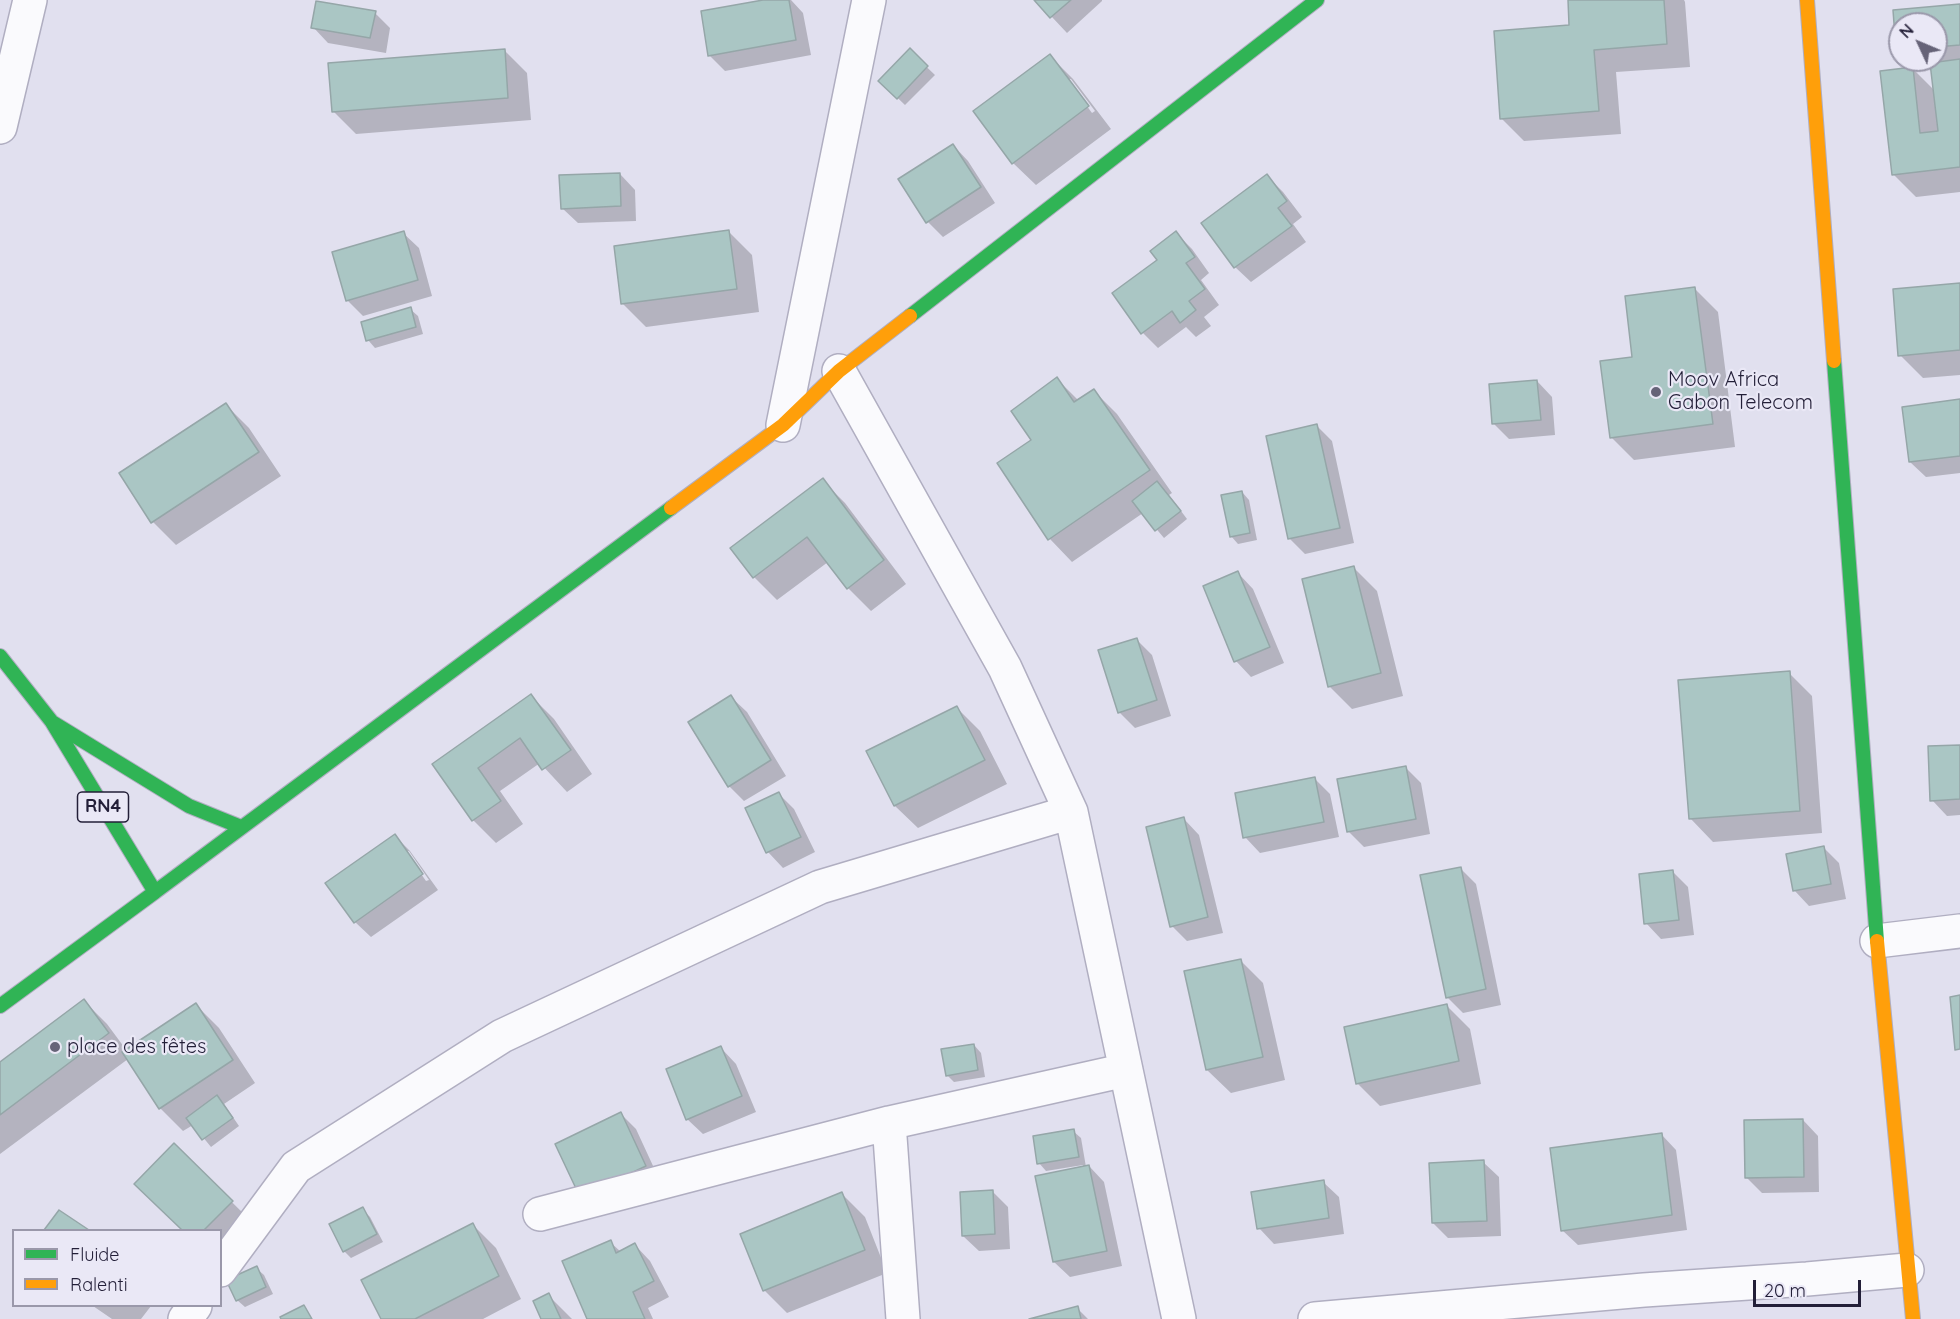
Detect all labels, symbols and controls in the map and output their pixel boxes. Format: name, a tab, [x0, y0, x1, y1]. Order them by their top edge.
north arrow	[1888, 12, 1948, 72]
text: N	[1895, 20, 1918, 42]
place label: Moov Africa Gabon Telecom	[1668, 368, 1813, 415]
marker: Moov Africa Gabon Telecom	[1649, 385, 1663, 399]
road number: RN4	[78, 792, 128, 822]
place label: place des fêtes	[67, 1035, 206, 1059]
marker: place des fêtes	[48, 1040, 62, 1054]
legend	[12, 1229, 222, 1307]
text: Fluide	[70, 1243, 119, 1266]
scale bar	[1756, 1268, 1864, 1306]
text: Ralenti	[70, 1273, 128, 1296]
text: 20 m	[1764, 1279, 1806, 1302]

